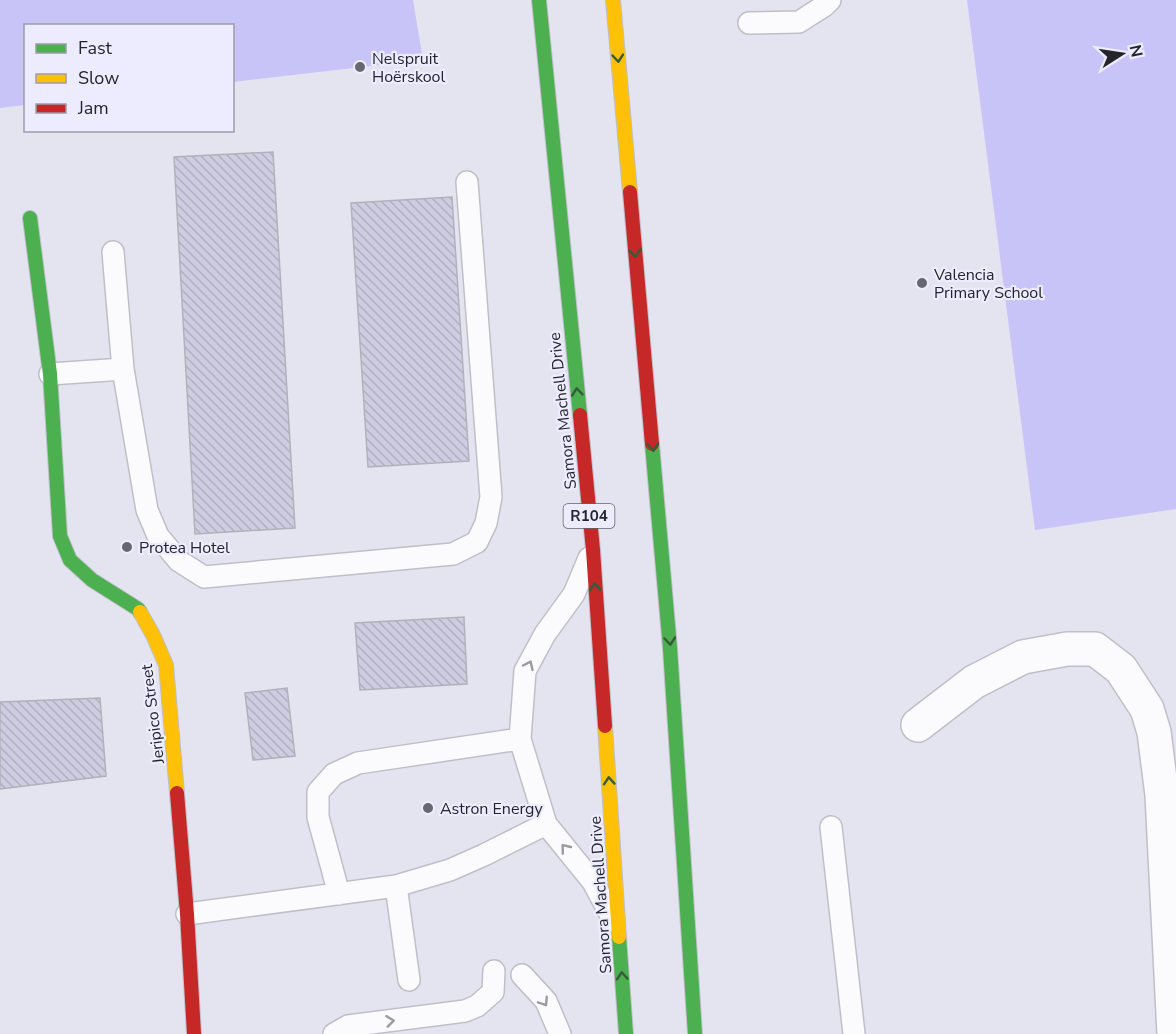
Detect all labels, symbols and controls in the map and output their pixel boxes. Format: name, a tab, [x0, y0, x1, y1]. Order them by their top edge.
legend	[24, 24, 234, 132]
north arrow	[1092, 24, 1152, 84]
text: Fast	[78, 36, 113, 60]
text: N	[1124, 43, 1148, 59]
place label: Nelspruit Hoërskool	[372, 48, 446, 88]
one-way arrow	[611, 54, 624, 63]
marker: Nelspruit Hoërskool	[353, 60, 367, 74]
text: Slow	[78, 66, 119, 90]
text: Jam	[77, 96, 109, 120]
one-way arrow	[628, 248, 641, 257]
place label: Valencia Primary School	[933, 264, 1043, 304]
marker: Valencia Primary School	[915, 276, 929, 290]
street label: Samora Machell Drive	[544, 331, 582, 491]
one-way arrow	[571, 388, 584, 397]
one-way arrow	[646, 442, 659, 451]
road number: R104	[564, 504, 614, 528]
place label: Protea Hotel	[139, 537, 230, 559]
marker: Protea Hotel	[120, 540, 134, 554]
one-way arrow	[589, 582, 602, 591]
one-way arrow	[663, 636, 676, 646]
one-way arrow	[522, 660, 534, 671]
street label: Jeripico Street	[136, 662, 170, 766]
one-way arrow	[603, 777, 616, 786]
place label: Astron Energy	[440, 798, 543, 820]
marker: Astron Energy	[421, 801, 435, 815]
street label: Samora Machell Drive	[585, 815, 617, 974]
one-way arrow	[562, 844, 573, 855]
one-way arrow	[616, 971, 629, 980]
one-way arrow	[537, 996, 548, 1007]
one-way arrow	[385, 1015, 394, 1027]

